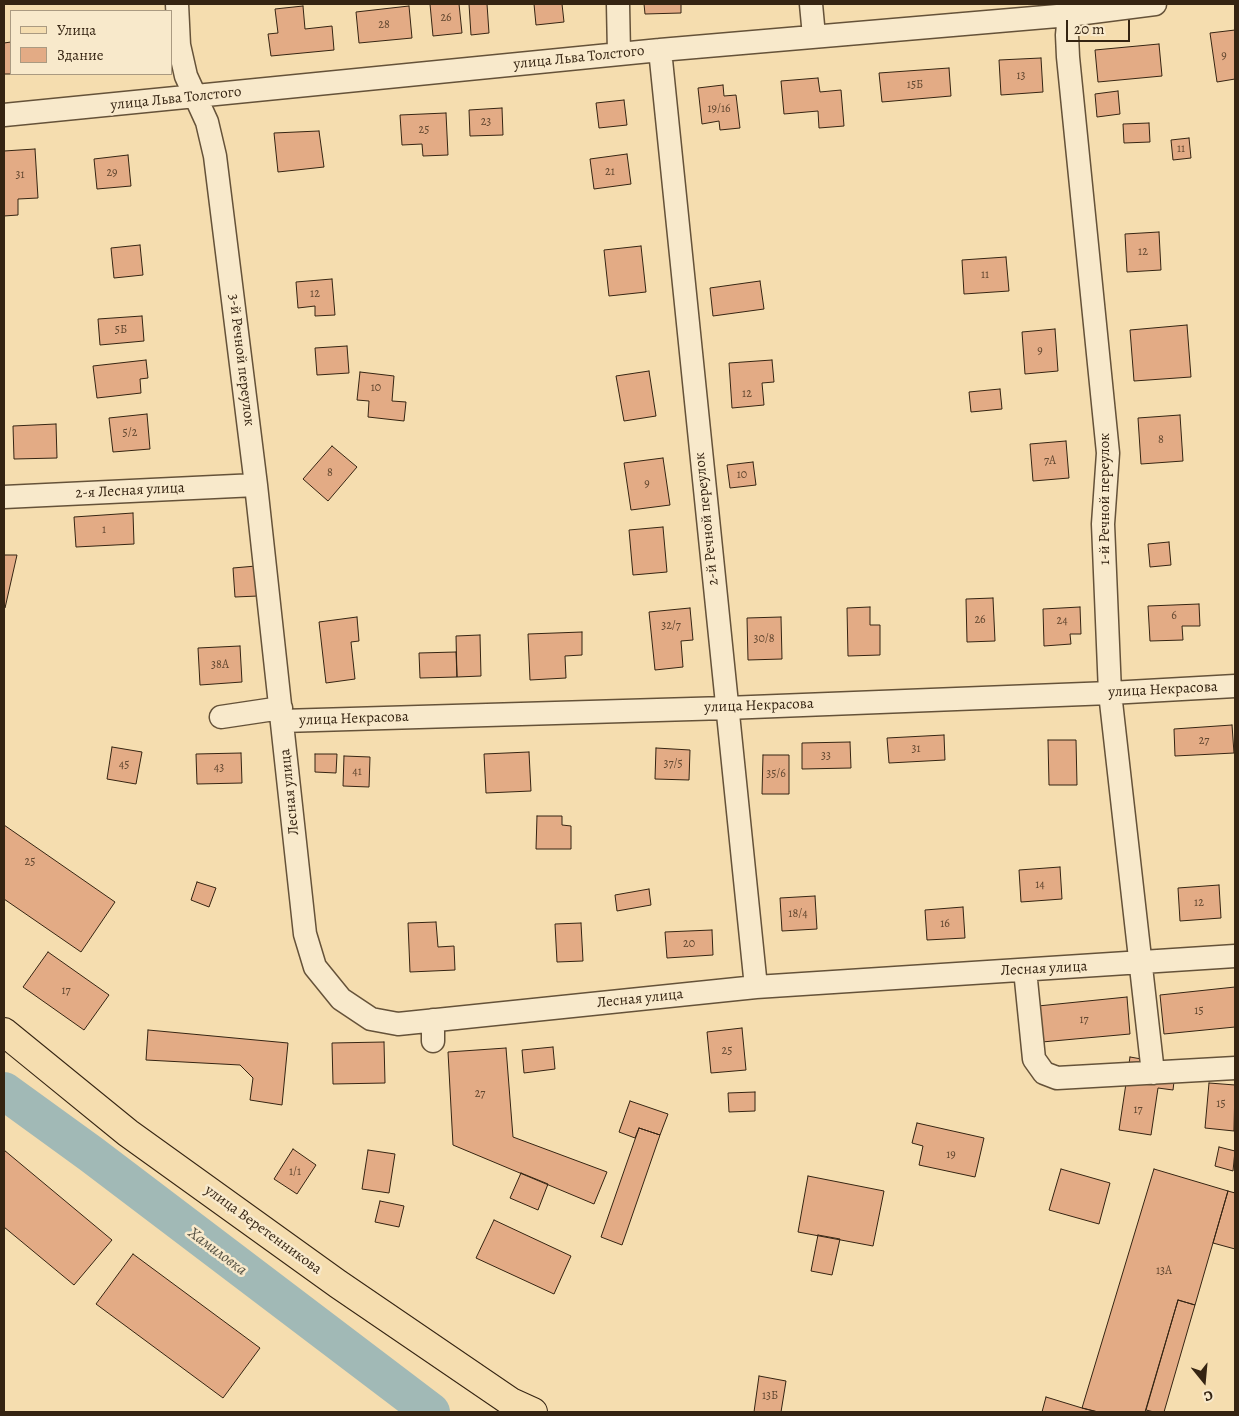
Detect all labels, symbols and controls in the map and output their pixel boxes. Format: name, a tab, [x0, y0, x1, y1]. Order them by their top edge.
legend	[10, 10, 172, 75]
scale bar	[1069, 10, 1133, 42]
house number: 26	[440, 11, 452, 25]
house number: 28	[378, 18, 390, 32]
text: 20 m	[1074, 19, 1105, 39]
text: Улица	[57, 20, 96, 40]
street label: улица Льва Толстого	[513, 42, 645, 74]
text: Здание	[57, 45, 104, 65]
house number: 9	[1221, 49, 1227, 63]
house number: 13	[1016, 69, 1026, 83]
house number: 15Б	[907, 78, 923, 92]
street label: улица Льва Толстого	[110, 83, 242, 115]
house number: 19/16	[707, 102, 731, 116]
house number: 23	[481, 115, 491, 129]
house number: 25	[419, 123, 429, 137]
house number: 11	[1177, 142, 1185, 156]
house number: 21	[605, 165, 615, 179]
house number: 29	[106, 166, 118, 180]
house number: 31	[15, 168, 25, 182]
house number: 12	[1138, 245, 1148, 259]
house number: 11	[981, 268, 989, 282]
house number: 12	[310, 287, 320, 301]
street label: 3-й Речной переулок	[224, 293, 258, 427]
house number: 5Б	[115, 323, 127, 337]
house number: 9	[1037, 344, 1043, 358]
house number: 10	[371, 381, 381, 395]
house number: 12	[742, 387, 752, 401]
house number: 5/2	[123, 426, 137, 440]
street label: 1-й Речной переулок	[1096, 433, 1114, 565]
house number: 8	[1158, 433, 1164, 447]
street label: 2-й Речной переулок	[691, 451, 723, 587]
house number: 7А	[1044, 454, 1056, 468]
house number: 8	[327, 466, 333, 480]
house number: 10	[737, 468, 747, 482]
house number: 9	[644, 477, 650, 491]
street label: 2-я Лесная улица	[75, 479, 185, 503]
house number: 1	[102, 523, 106, 537]
house number: 6	[1171, 609, 1177, 623]
house number: 26	[974, 613, 986, 627]
house number: 24	[1056, 614, 1068, 628]
house number: 32/7	[661, 619, 681, 633]
house number: 30/8	[753, 632, 775, 646]
house number: 38А	[211, 658, 229, 672]
street label: улица Некрасова	[1108, 678, 1218, 702]
street label: улица Некрасова	[704, 695, 814, 717]
street label: улица Некрасова	[299, 708, 409, 730]
house number: 27	[1199, 734, 1209, 748]
house number: 31	[911, 742, 921, 756]
street label: Лесная улица	[277, 748, 303, 836]
house number: 33	[821, 749, 831, 763]
house number: 37/5	[663, 757, 683, 771]
house number: 45	[119, 758, 129, 772]
house number: 43	[214, 761, 224, 775]
house number: 41	[352, 765, 362, 779]
house number: 35/6	[766, 767, 786, 781]
house number: 25	[25, 855, 35, 869]
house number: 14	[1035, 878, 1045, 892]
house number: 12	[1194, 896, 1204, 910]
house number: 18/4	[788, 907, 808, 921]
house number: 16	[940, 917, 950, 931]
house number: 20	[683, 937, 695, 951]
street label: Лесная улица	[1000, 958, 1088, 980]
house number: 17	[61, 984, 71, 998]
street label: Лесная улица	[596, 986, 684, 1012]
house number: 15	[1194, 1004, 1204, 1018]
house number: 17	[1079, 1013, 1089, 1027]
house number: 25	[722, 1044, 732, 1058]
house number: 27	[475, 1087, 485, 1101]
house number: 15	[1216, 1097, 1226, 1111]
house number: 17	[1133, 1103, 1143, 1117]
house number: 19	[946, 1148, 956, 1162]
house number: 1/1	[289, 1165, 301, 1179]
street label: улица Веретенникова	[201, 1181, 325, 1279]
water label: Хамиловка	[184, 1224, 250, 1280]
house number: 13А	[1156, 1264, 1172, 1278]
north arrow	[1179, 1356, 1229, 1406]
text: С	[1202, 1385, 1215, 1406]
house number: 13Б	[762, 1389, 778, 1403]

